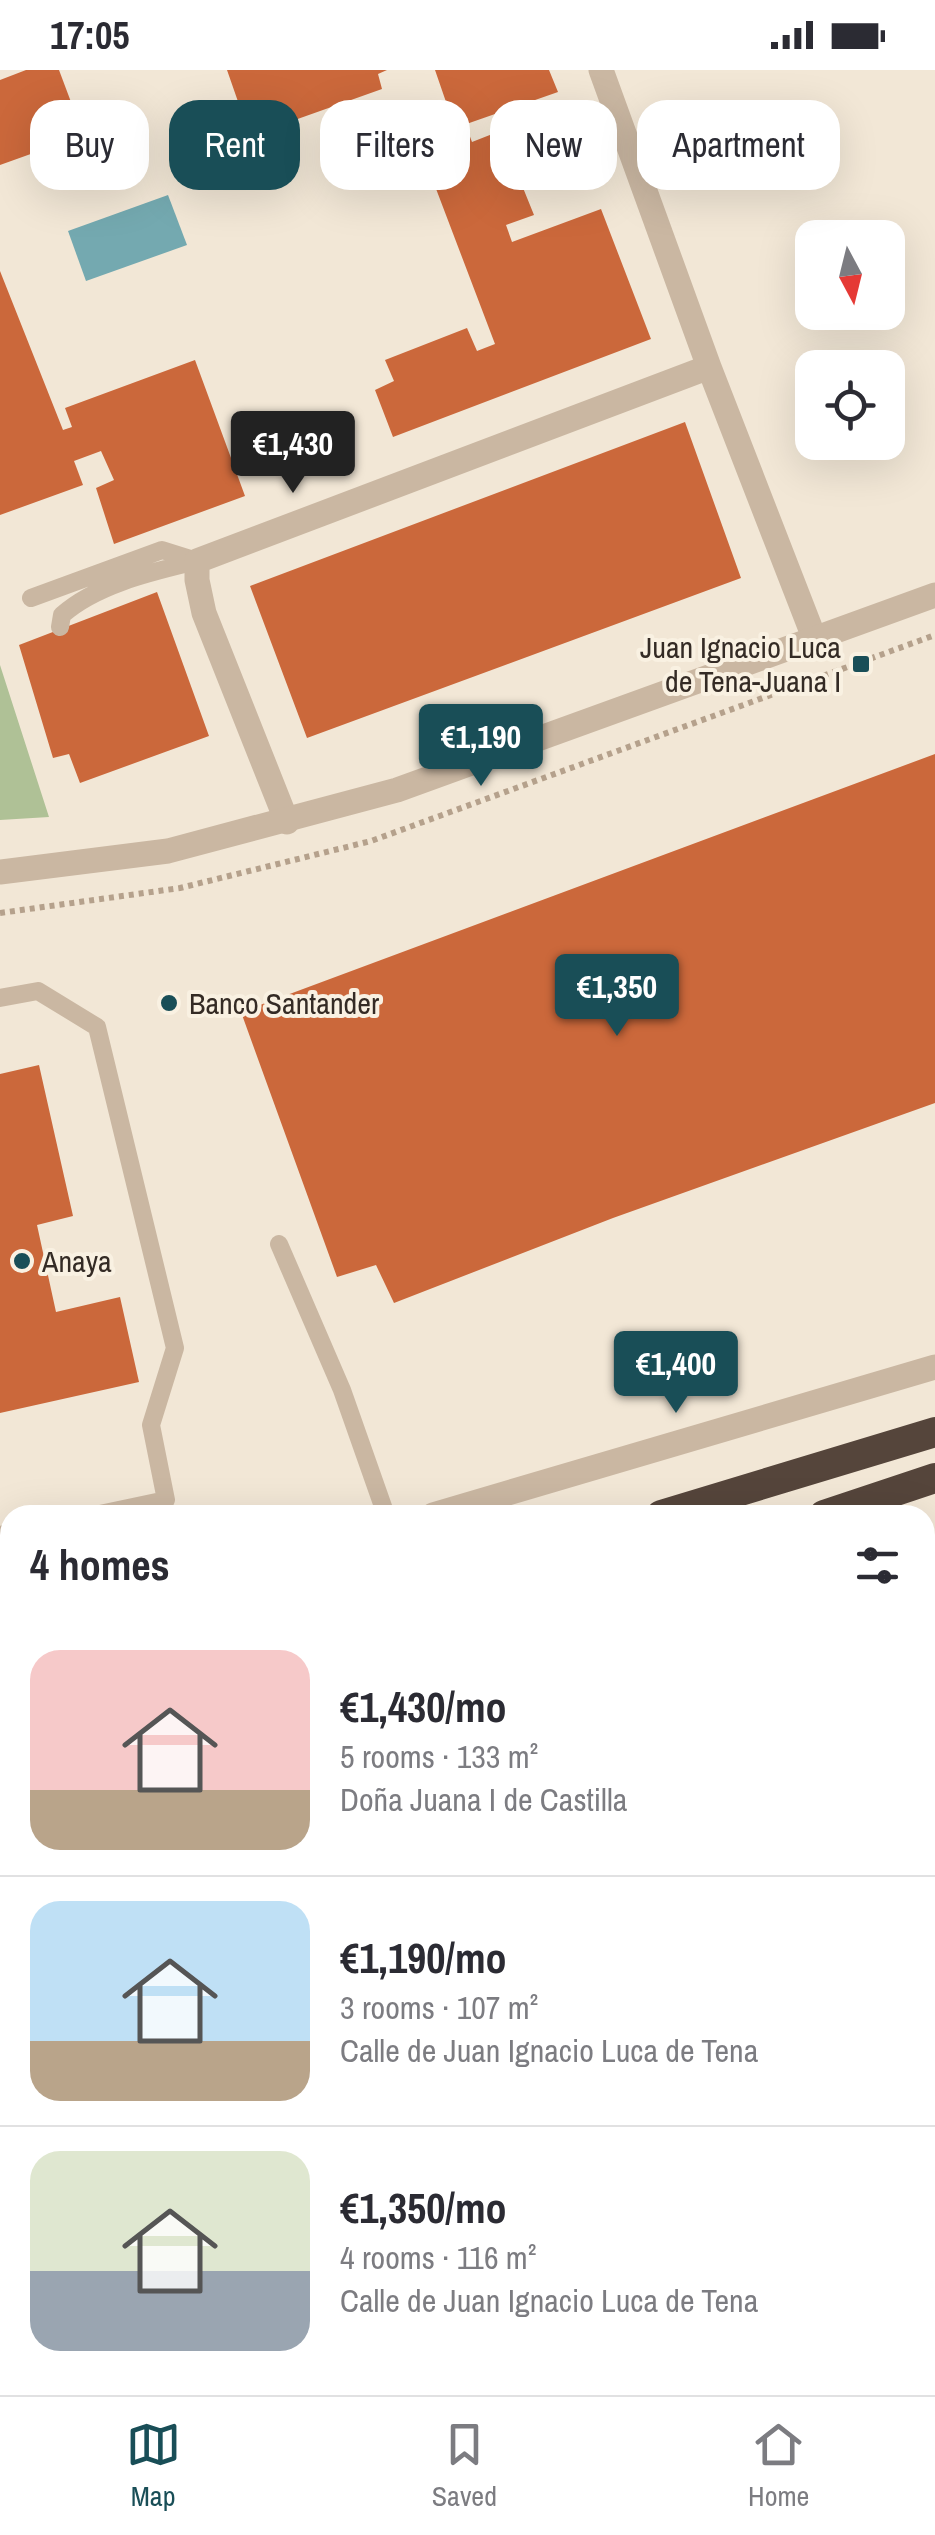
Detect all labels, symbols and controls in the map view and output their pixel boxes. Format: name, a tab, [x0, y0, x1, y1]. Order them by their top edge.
text: 17:05	[50, 10, 130, 61]
chip: Buy	[30, 100, 149, 190]
chip: Rent	[169, 100, 300, 190]
chip: Filters	[320, 100, 470, 190]
chip: New	[490, 100, 617, 190]
chip: Apartment	[637, 100, 840, 190]
north arrow	[795, 220, 905, 330]
map controls	[795, 220, 905, 460]
button: locate	[795, 350, 905, 460]
pin: €1,430	[212, 411, 374, 496]
text: €1,430	[253, 422, 333, 465]
place label: Juan Ignacio Luca de Tena-Juana I	[640, 627, 841, 701]
marker: Juan Ignacio Luca de Tena-Juana I	[850, 653, 872, 675]
pin: €1,190	[400, 704, 562, 789]
text: €1,190	[441, 715, 521, 758]
pin: €1,350	[536, 954, 698, 1039]
text: €1,350	[577, 965, 657, 1008]
place label: Banco Santander	[189, 983, 380, 1023]
marker: Banco Santander	[158, 992, 180, 1014]
place label: Anaya	[41, 1241, 112, 1281]
marker: Anaya	[11, 1250, 33, 1272]
pin: €1,400	[595, 1331, 757, 1416]
text: €1,400	[636, 1342, 716, 1385]
text: 4 homes	[30, 1537, 170, 1593]
icon: filters	[850, 1538, 905, 1593]
text: €1,430/mo	[340, 1679, 507, 1735]
icon: home	[110, 1690, 230, 1810]
text: 5 rooms · 133 m²	[340, 1735, 538, 1778]
text: Doña Juana I de Castilla	[340, 1778, 627, 1821]
text: €1,190/mo	[340, 1930, 507, 1986]
icon: home	[110, 1941, 230, 2061]
text: 3 rooms · 107 m²	[340, 1986, 538, 2029]
text: Calle de Juan Ignacio Luca de Tena	[340, 2029, 758, 2072]
text: €1,350/mo	[340, 2180, 507, 2236]
icon: home	[110, 2191, 230, 2311]
text: 4 rooms · 116 m²	[340, 2236, 536, 2279]
text: Calle de Juan Ignacio Luca de Tena	[340, 2279, 758, 2322]
tab: Map	[126, 2417, 181, 2515]
tab: Saved	[432, 2417, 497, 2515]
tab: Home	[748, 2417, 809, 2515]

